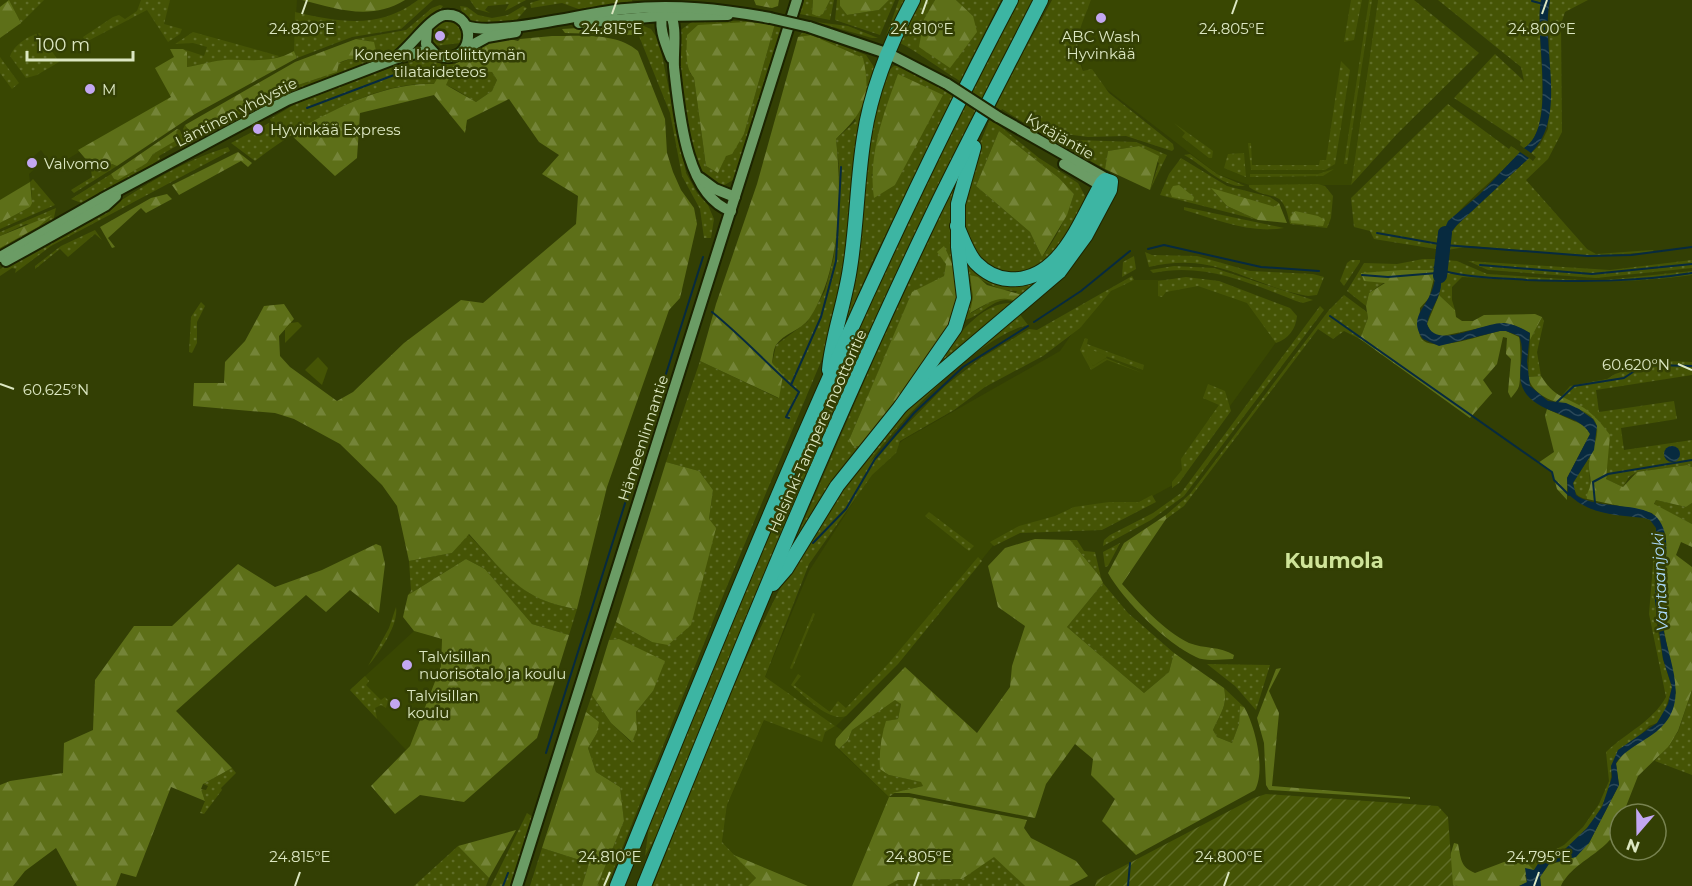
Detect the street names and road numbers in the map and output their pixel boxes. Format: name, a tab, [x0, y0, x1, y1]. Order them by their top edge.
street label: Läntinen yhdystie	[172, 73, 300, 151]
street label: Kytäjäntie	[1022, 109, 1098, 163]
street label: Helsinki-Tampere moottoritie	[763, 326, 871, 536]
street label: Hämeenlinnantie	[614, 372, 672, 504]

